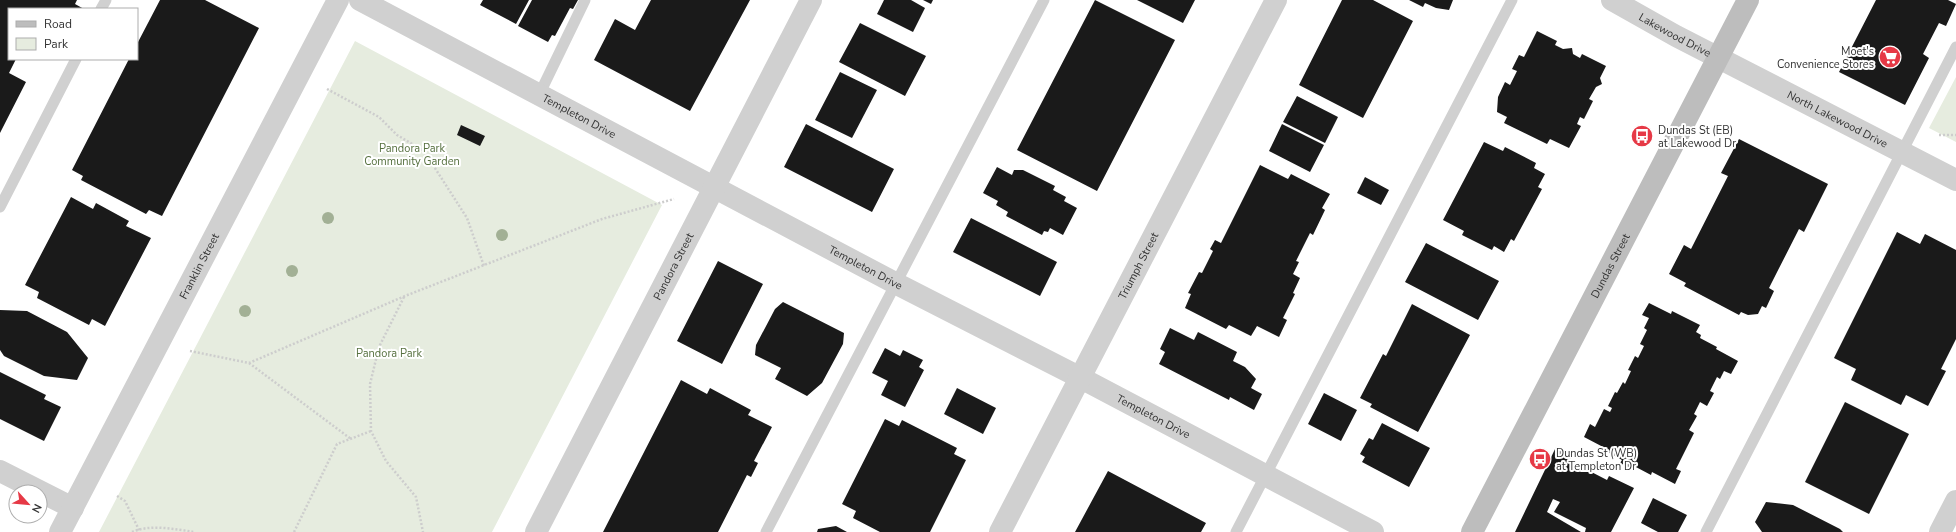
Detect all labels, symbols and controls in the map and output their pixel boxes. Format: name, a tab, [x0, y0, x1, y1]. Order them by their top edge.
legend	[8, 8, 138, 60]
street label: Lakewood Drive	[1636, 10, 1714, 61]
text: Road	[44, 16, 72, 32]
text: Park	[44, 36, 69, 52]
place label: Moet's Convenience Stores	[1777, 44, 1874, 72]
supermarket icon: Moet's Convenience Stores	[1877, 44, 1903, 70]
street label: North Lakewood Drive	[1784, 87, 1890, 152]
street label: Templeton Drive	[539, 91, 619, 142]
bus stop icon: Dundas St (EB) at Lakewood Dr	[1629, 123, 1655, 149]
place label: Dundas St (EB) at Lakewood Dr	[1658, 123, 1736, 151]
park label: Pandora Park Community Garden	[364, 141, 460, 169]
street label: Pandora Street	[650, 230, 697, 303]
street label: Triumph Street	[1115, 230, 1162, 302]
street label: Franklin Street	[176, 231, 223, 302]
street label: Dundas Street	[1588, 231, 1634, 301]
street label: Templeton Drive	[826, 242, 905, 294]
park label: Pandora Park	[356, 346, 422, 361]
street label: Templeton Drive	[1114, 391, 1193, 442]
bus stop icon: Dundas St (WB) at Templeton Dr	[1527, 446, 1553, 472]
place label: Dundas St (WB) at Templeton Dr	[1556, 446, 1637, 474]
north arrow	[8, 484, 48, 524]
text: N	[28, 501, 45, 515]

